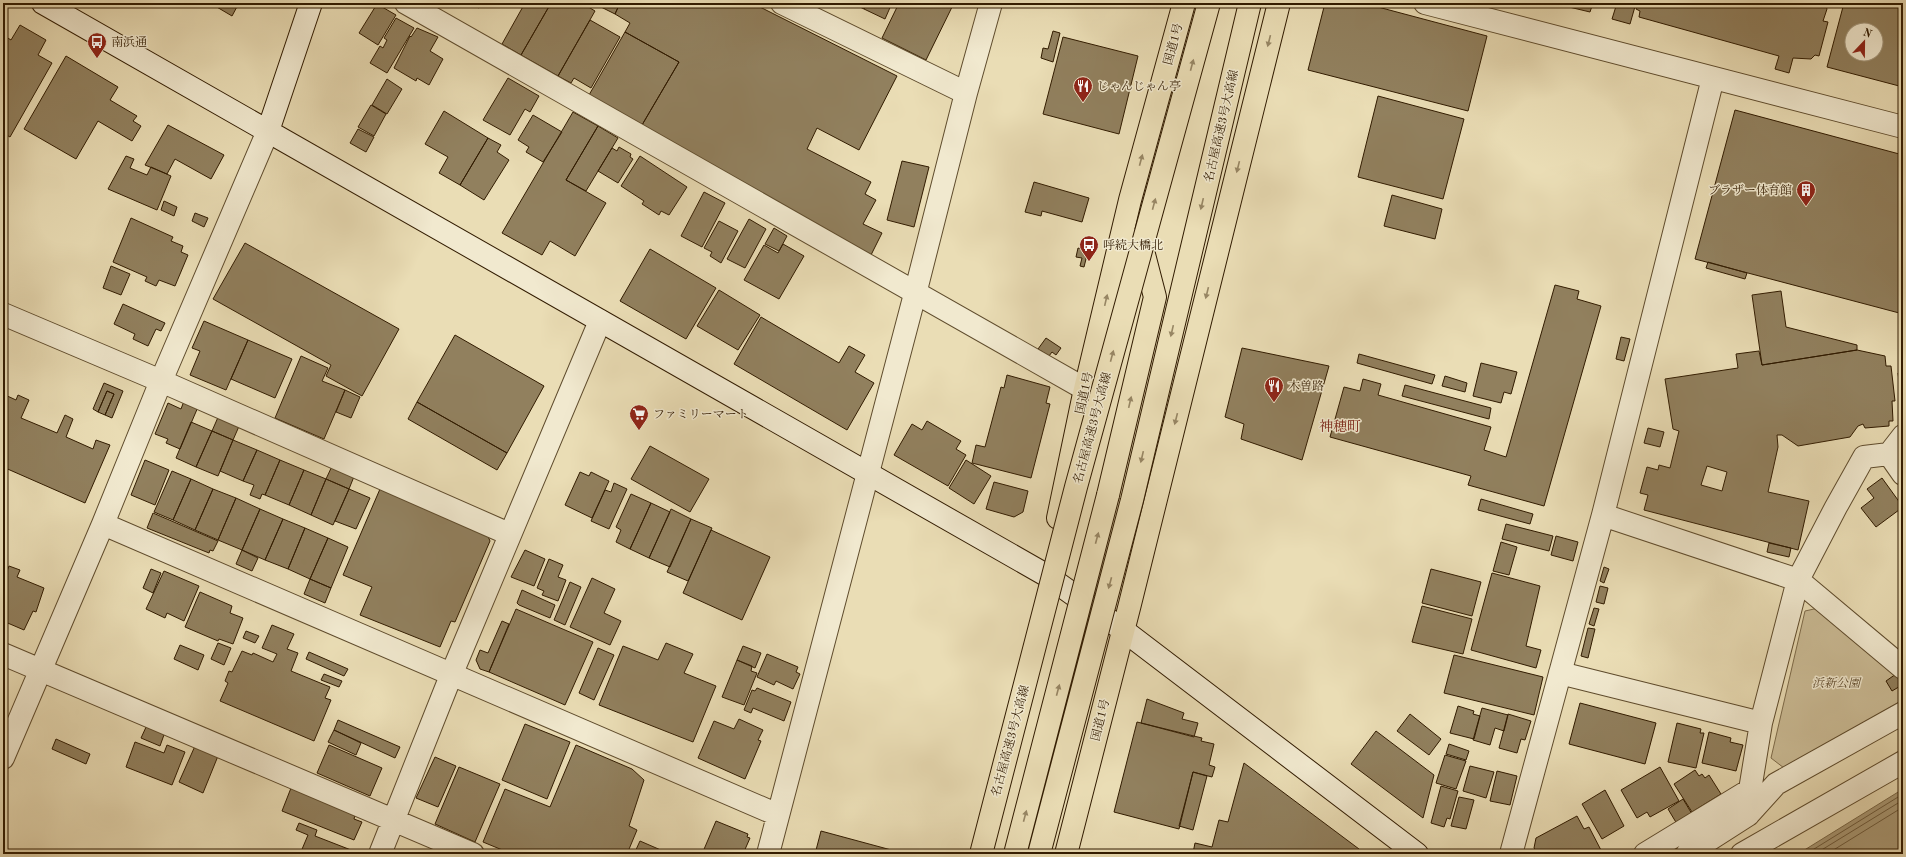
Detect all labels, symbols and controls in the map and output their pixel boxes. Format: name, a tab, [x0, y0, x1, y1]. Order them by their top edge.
street label: 国道1号	[1161, 21, 1185, 67]
north arrow	[1844, 22, 1884, 62]
text: N	[1861, 27, 1874, 41]
bus stop icon: 南浜通	[86, 31, 108, 59]
place label: 南浜通	[111, 35, 147, 49]
one-way arrow	[1266, 35, 1272, 47]
one-way arrow	[1189, 59, 1195, 71]
street label: 名古屋高速3号大高線	[1201, 68, 1241, 184]
restaurant icon: じゃんじゃん亭	[1072, 75, 1094, 103]
place label: じゃんじゃん亭	[1097, 79, 1181, 93]
one-way arrow	[1138, 154, 1144, 166]
one-way arrow	[1235, 161, 1241, 173]
building icon: ブラザー体育館	[1795, 179, 1817, 207]
place label: ブラザー体育館	[1708, 183, 1792, 197]
one-way arrow	[1151, 197, 1157, 209]
one-way arrow	[1199, 199, 1205, 211]
bus stop icon: 呼続大橋北	[1078, 234, 1100, 262]
place label: 呼続大橋北	[1103, 238, 1163, 252]
one-way arrow	[1204, 287, 1210, 299]
one-way arrow	[1103, 294, 1109, 306]
one-way arrow	[1169, 325, 1175, 337]
one-way arrow	[1109, 350, 1115, 362]
street label: 名古屋高速3号大高線	[1070, 371, 1114, 485]
street label: 国道1号	[1073, 371, 1095, 415]
restaurant icon: 木曽路	[1263, 375, 1285, 403]
place label: 木曽路	[1288, 379, 1324, 393]
one-way arrow	[1128, 396, 1134, 408]
supermarket icon: ファミリーマート	[628, 403, 650, 431]
place label: ファミリーマート	[653, 408, 749, 421]
one-way arrow	[1172, 413, 1178, 426]
district label: 神穂町	[1319, 419, 1361, 434]
one-way arrow	[1139, 452, 1145, 464]
one-way arrow	[1094, 531, 1100, 543]
one-way arrow	[1107, 578, 1113, 590]
park label: 浜新公園	[1812, 676, 1862, 690]
street label: 名古屋高速3号大高線	[988, 684, 1032, 798]
one-way arrow	[1055, 684, 1061, 697]
street label: 国道1号	[1088, 697, 1112, 743]
one-way arrow	[1022, 810, 1028, 822]

